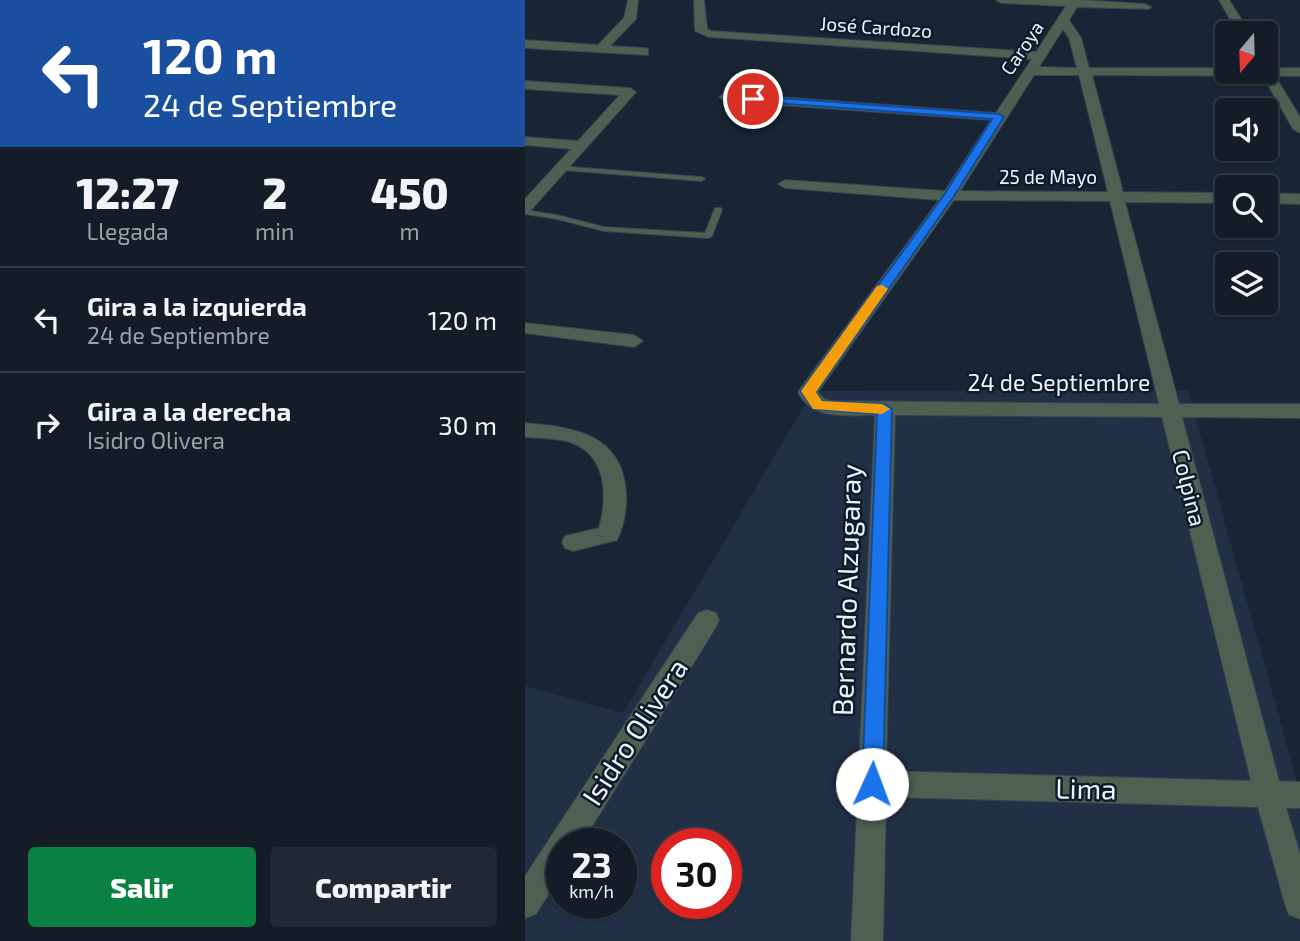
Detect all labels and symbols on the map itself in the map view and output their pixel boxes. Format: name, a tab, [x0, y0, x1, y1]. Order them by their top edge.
street label: José Cardozo	[819, 11, 933, 42]
street label: Caroya	[995, 17, 1048, 79]
north arrow	[1215, 21, 1277, 84]
pin	[723, 69, 783, 129]
street label: 25 de Mayo	[999, 165, 1097, 188]
street label: 24 de Septiembre	[968, 368, 1150, 396]
street label: Colpina	[1167, 447, 1213, 529]
street label: Bernardo Alzugaray	[825, 463, 867, 716]
street label: Isidro Olivera	[574, 652, 694, 811]
position arrow	[835, 747, 909, 821]
street label: Lima	[1055, 770, 1117, 806]
speed limit sign: 30	[651, 828, 742, 919]

